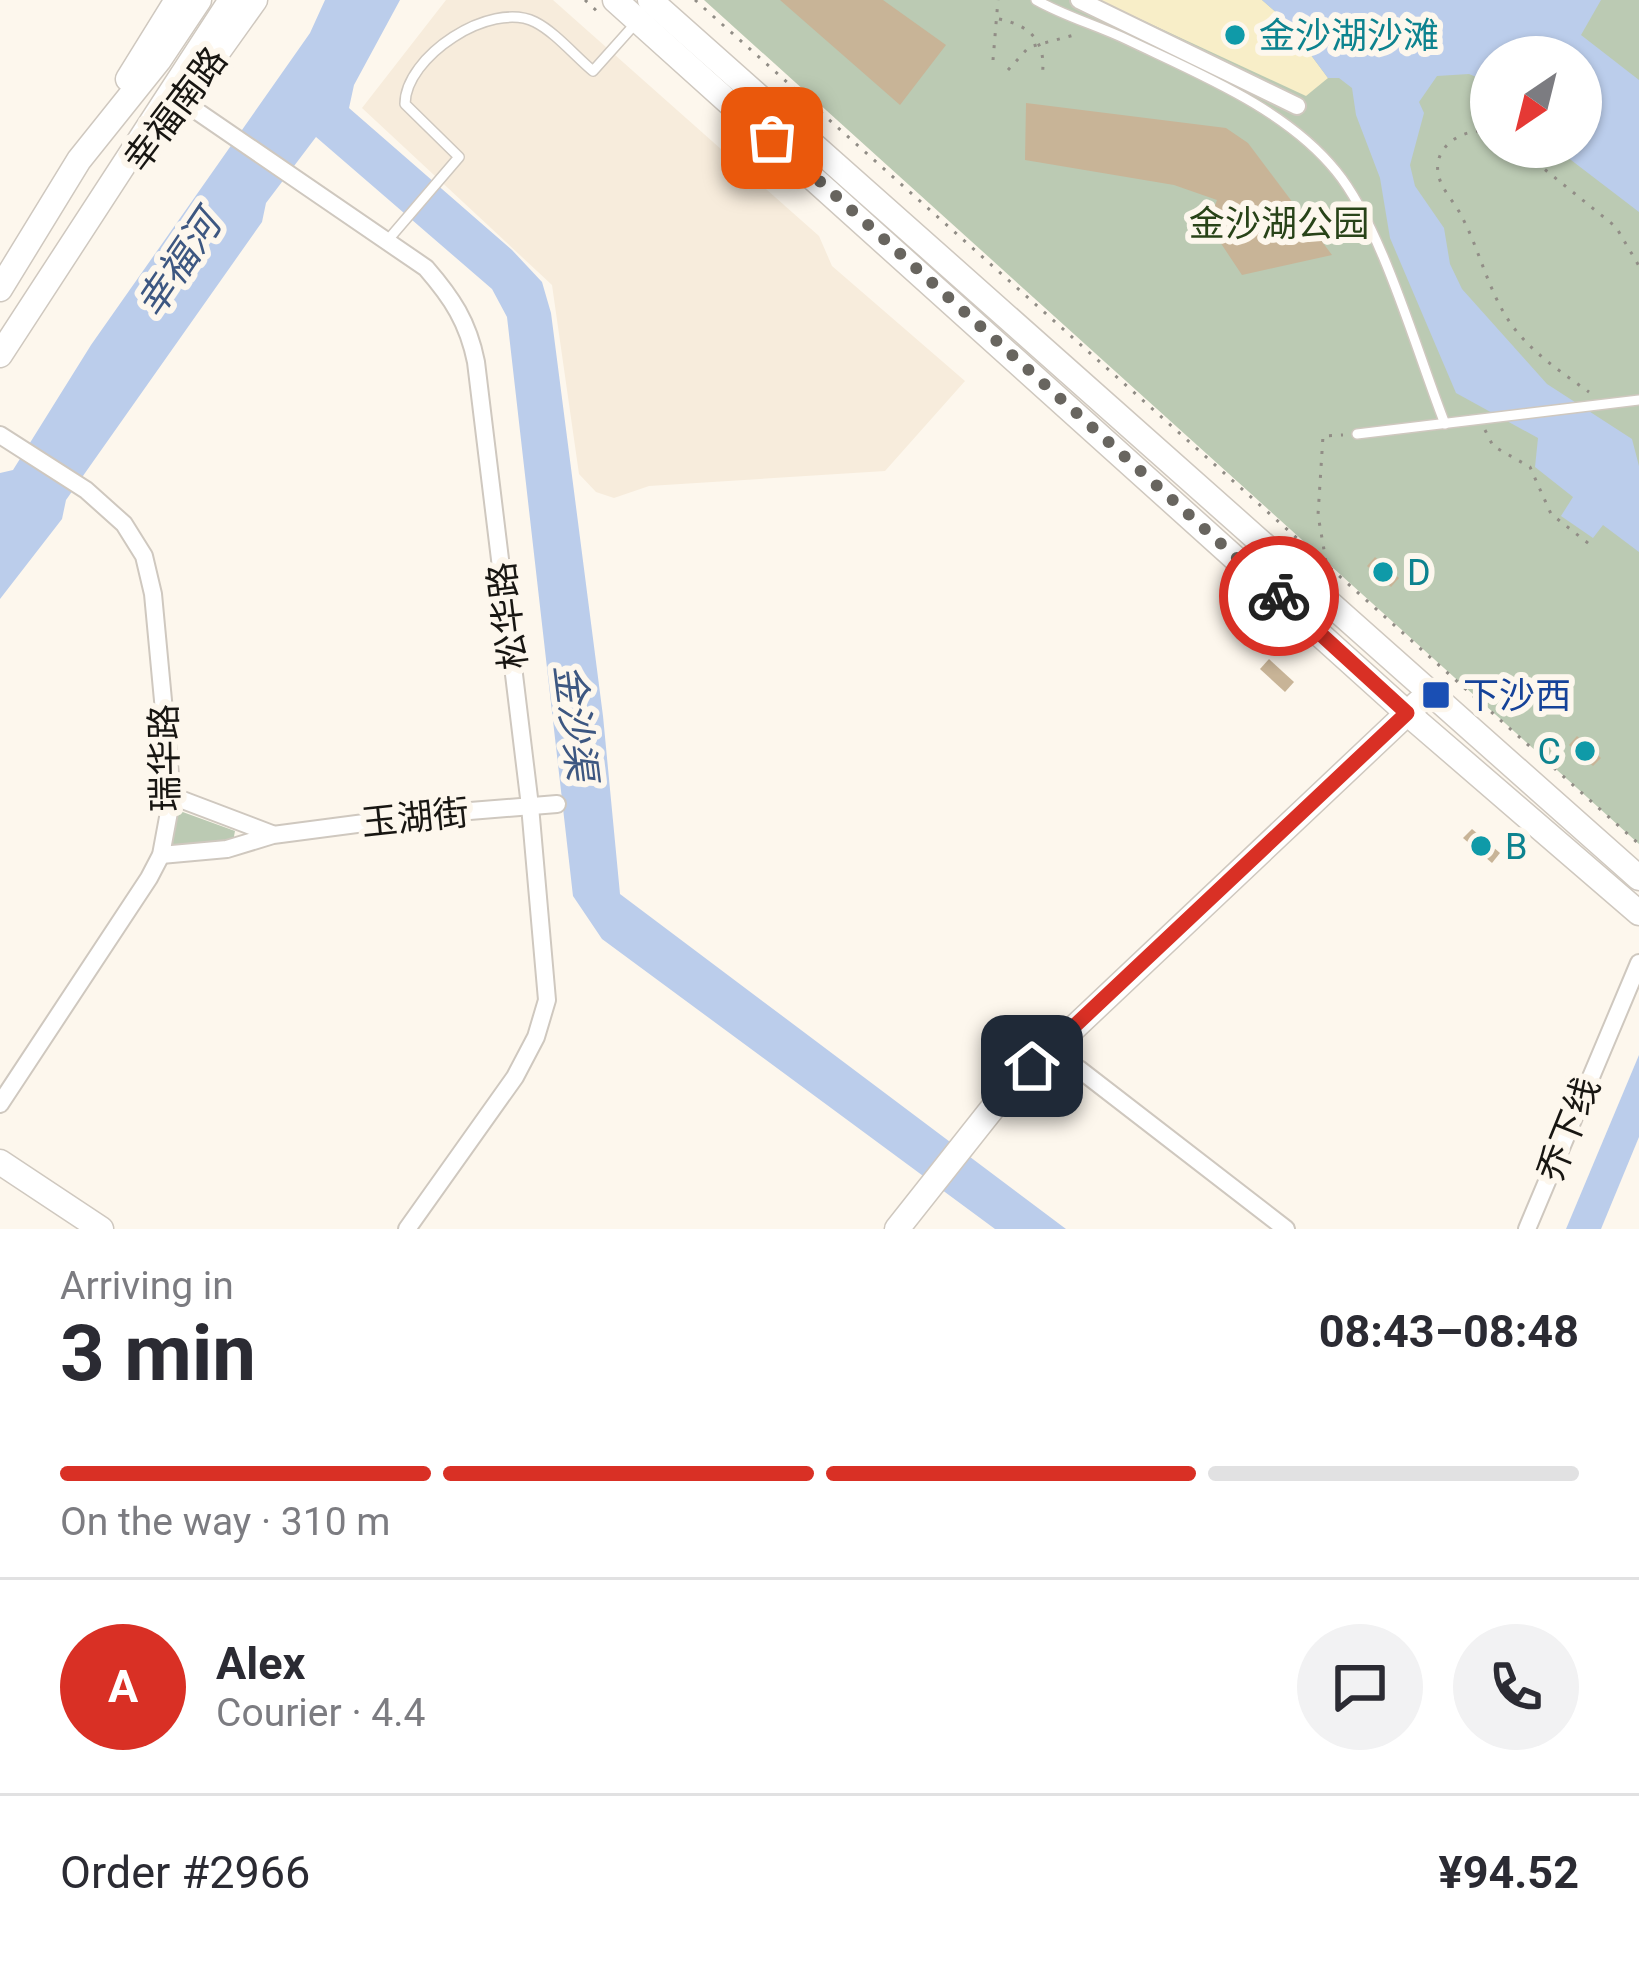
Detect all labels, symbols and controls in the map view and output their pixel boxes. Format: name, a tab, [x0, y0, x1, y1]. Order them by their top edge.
place label: 金沙湖沙滩	[1259, 15, 1439, 57]
marker: 金沙湖沙滩	[1222, 22, 1248, 48]
north arrow	[1470, 36, 1602, 168]
map controls	[1470, 36, 1602, 168]
street label: 幸福南路	[116, 39, 236, 180]
pin	[721, 87, 823, 189]
icon: bag	[739, 105, 805, 171]
water label: 幸福河	[127, 197, 235, 326]
park label: 金沙湖公园	[1189, 203, 1369, 245]
courier	[1219, 536, 1339, 656]
place label: D	[1407, 552, 1431, 594]
marker: D	[1370, 559, 1396, 585]
street label: 松华路	[481, 560, 535, 672]
icon: bike	[1246, 563, 1312, 629]
water label: 金沙渠	[545, 661, 606, 788]
place label: 下沙西	[1463, 675, 1571, 717]
marker: 下沙西	[1420, 679, 1452, 711]
street label: 瑞华路	[143, 704, 187, 812]
place label: C	[1538, 731, 1561, 773]
marker: C	[1572, 738, 1598, 764]
street label: 玉湖街	[359, 791, 471, 845]
place label: B	[1505, 826, 1527, 868]
marker: B	[1468, 833, 1494, 859]
pin	[981, 1015, 1083, 1117]
icon: home	[999, 1033, 1065, 1099]
street label: 乔下线	[1529, 1071, 1609, 1187]
text: Arriving in	[60, 1263, 234, 1309]
text: 08:43–08:48	[1319, 1305, 1579, 1358]
text: 3 min	[60, 1308, 256, 1399]
text: On the way · 310 m	[60, 1499, 391, 1545]
button: chat	[1297, 1624, 1423, 1750]
button: phone	[1453, 1624, 1579, 1750]
text: Alex	[216, 1637, 305, 1690]
text: A	[108, 1660, 138, 1713]
text: Courier · 4.4	[216, 1690, 425, 1736]
text: Order #2966	[60, 1846, 310, 1899]
text: ¥94.52	[1439, 1846, 1579, 1899]

